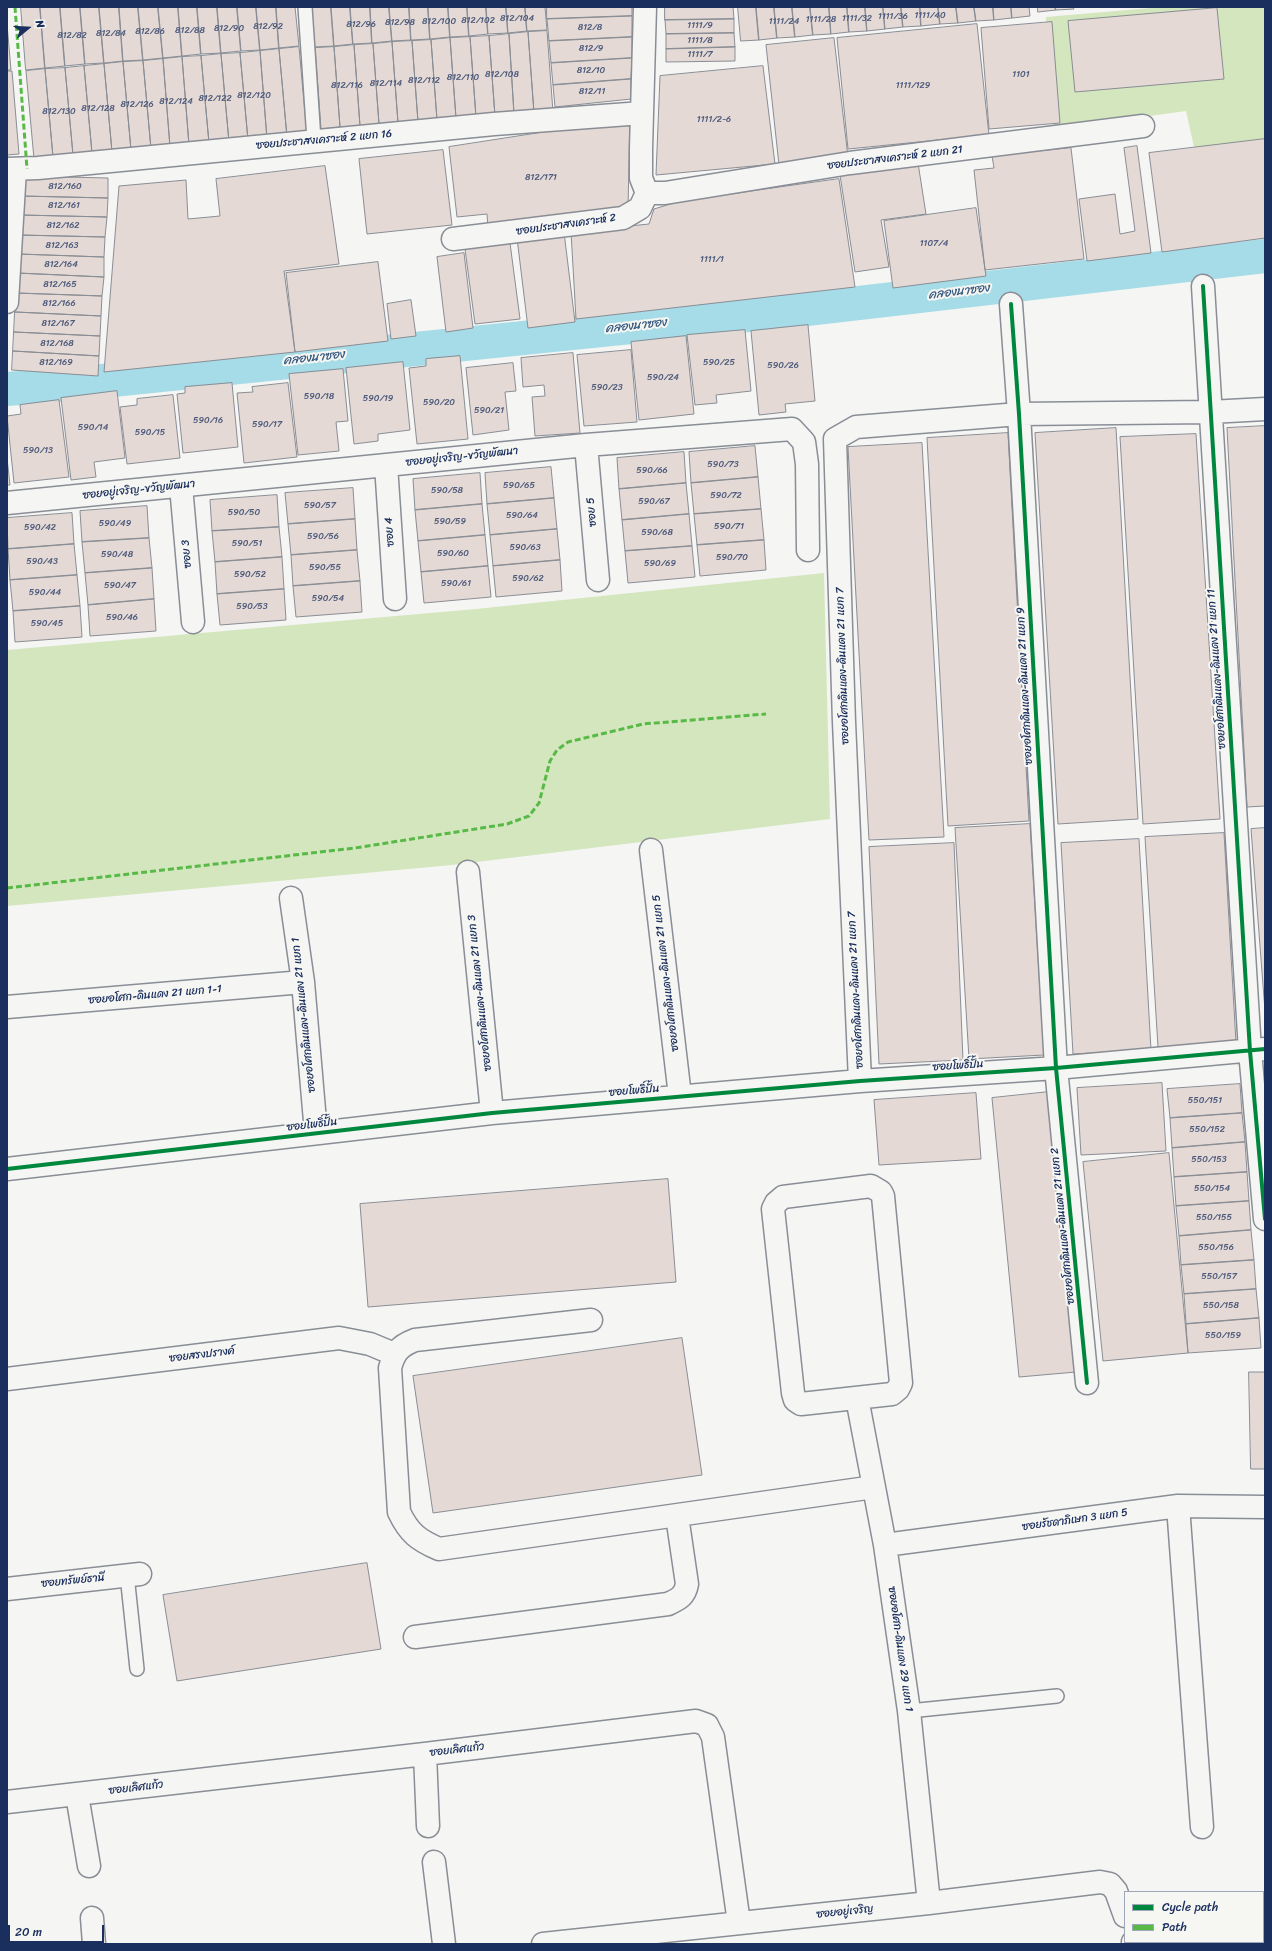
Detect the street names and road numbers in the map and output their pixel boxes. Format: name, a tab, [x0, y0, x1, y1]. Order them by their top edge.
street label: ซอยประชาสงเคราะห์ 2 แยก 16	[256, 127, 392, 153]
street label: ซอยประชาสงเคราะห์ 2 แยก 21	[826, 143, 964, 173]
street label: ซอยประชาสงเคราะห์ 2	[515, 211, 617, 239]
street label: ซอยอยู่เจริญ-ขวัญพัฒนา	[405, 445, 519, 469]
street label: ซอยอยู่เจริญ-ขวัญพัฒนา	[82, 478, 196, 502]
street label: ซอย 5	[584, 497, 600, 527]
street label: ซอย 4	[382, 517, 398, 547]
street label: ซอย 3	[179, 539, 195, 569]
street label: ซอยอโศกดินแดง-ดินแดง 21 แยก 7	[834, 587, 852, 745]
street label: ซอยอโศกดินแดง-ดินแดง 21 แยก 11	[1205, 588, 1229, 750]
street label: ซอยอโศกดินแดง-ดินแดง 21 แยก 9	[1014, 607, 1036, 765]
street label: ซอยอโศกดินแดง-ดินแดง 21 แยก 5	[650, 894, 682, 1052]
street label: ซอยอโศกดินแดง-ดินแดง 21 แยก 7	[845, 911, 867, 1069]
street label: ซอยอโศกดินแดง-ดินแดง 21 แยก 3	[465, 914, 495, 1072]
street label: ซอยอโศกดินแดง-ดินแดง 21 แยก 1	[289, 937, 319, 1093]
street label: ซอยอโศก-ดินแดง 21 แยก 1-1	[88, 983, 222, 1007]
street label: ซอยโพธิ์ปั้น	[932, 1058, 984, 1074]
street label: ซอยโพธิ์ปั้น	[608, 1082, 660, 1100]
street label: ซอยโพธิ์ปั้น	[286, 1115, 338, 1135]
street label: ซอยอโศกดินแดง-ดินแดง 21 แยก 2	[1048, 1147, 1078, 1305]
street label: ซอยสรงปรางค์	[168, 1344, 236, 1366]
street label: ซอยรัชดาภิเษก 3 แยก 5	[1021, 1506, 1129, 1534]
street label: ซอยทรัพย์ธานี	[41, 1571, 105, 1591]
street label: ซอยอโศก-ดินแดง 29 แยก 1	[885, 1586, 915, 1712]
street label: ซอยเลิศแก้ว	[429, 1740, 485, 1760]
street label: ซอยเลิศแก้ว	[108, 1778, 164, 1798]
street label: ซอยอยู่เจริญ	[816, 1902, 874, 1922]

